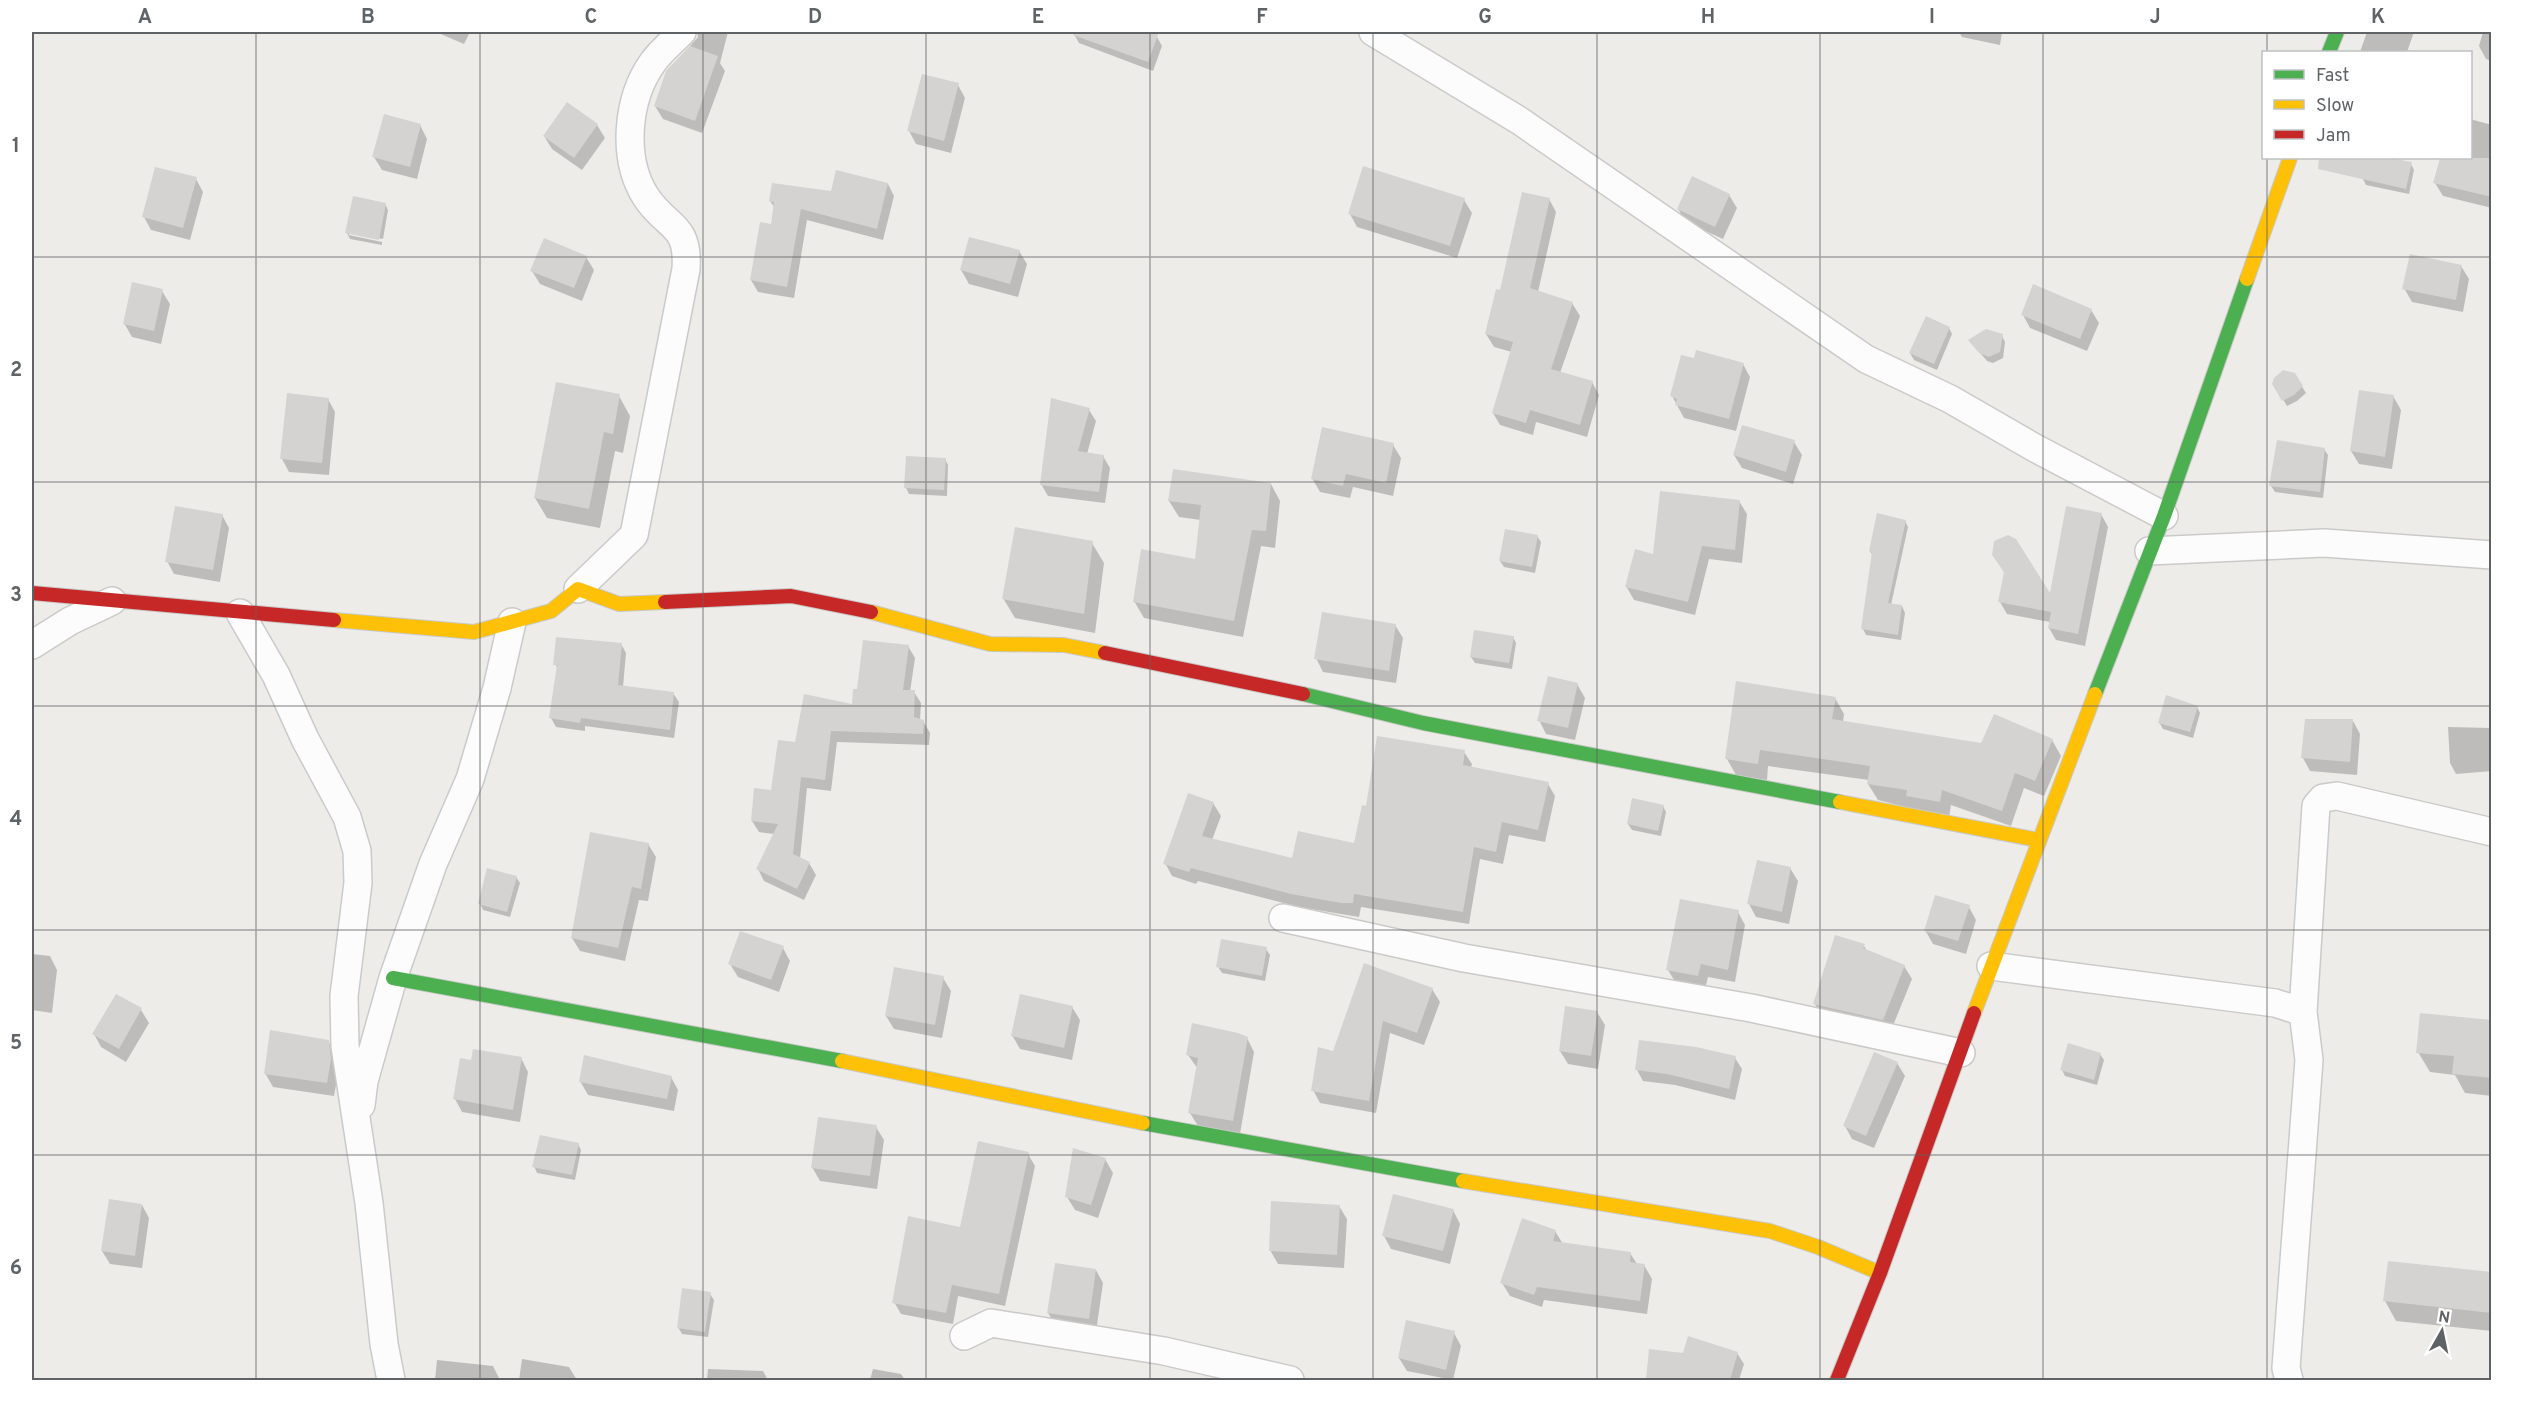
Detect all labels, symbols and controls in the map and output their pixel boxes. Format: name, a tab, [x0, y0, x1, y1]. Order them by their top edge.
text: A	[138, 5, 152, 31]
text: B	[361, 5, 375, 31]
text: C	[585, 5, 597, 31]
text: D	[808, 5, 822, 31]
text: E	[1032, 5, 1044, 31]
text: F	[1256, 5, 1268, 31]
text: G	[1478, 5, 1492, 31]
text: H	[1701, 5, 1715, 31]
text: I	[1929, 5, 1935, 31]
text: J	[2149, 5, 2161, 31]
text: K	[2371, 5, 2385, 31]
legend	[2262, 51, 2472, 159]
text: Fast	[2316, 65, 2349, 88]
text: Slow	[2316, 95, 2354, 118]
text: Jam	[2316, 125, 2351, 148]
text: 1	[12, 134, 20, 160]
text: 2	[10, 358, 22, 384]
text: 3	[10, 583, 22, 609]
text: 4	[10, 807, 22, 833]
text: 5	[10, 1031, 22, 1057]
text: 6	[10, 1256, 22, 1282]
north arrow	[2412, 1301, 2472, 1361]
text: N	[2437, 1307, 2451, 1329]

